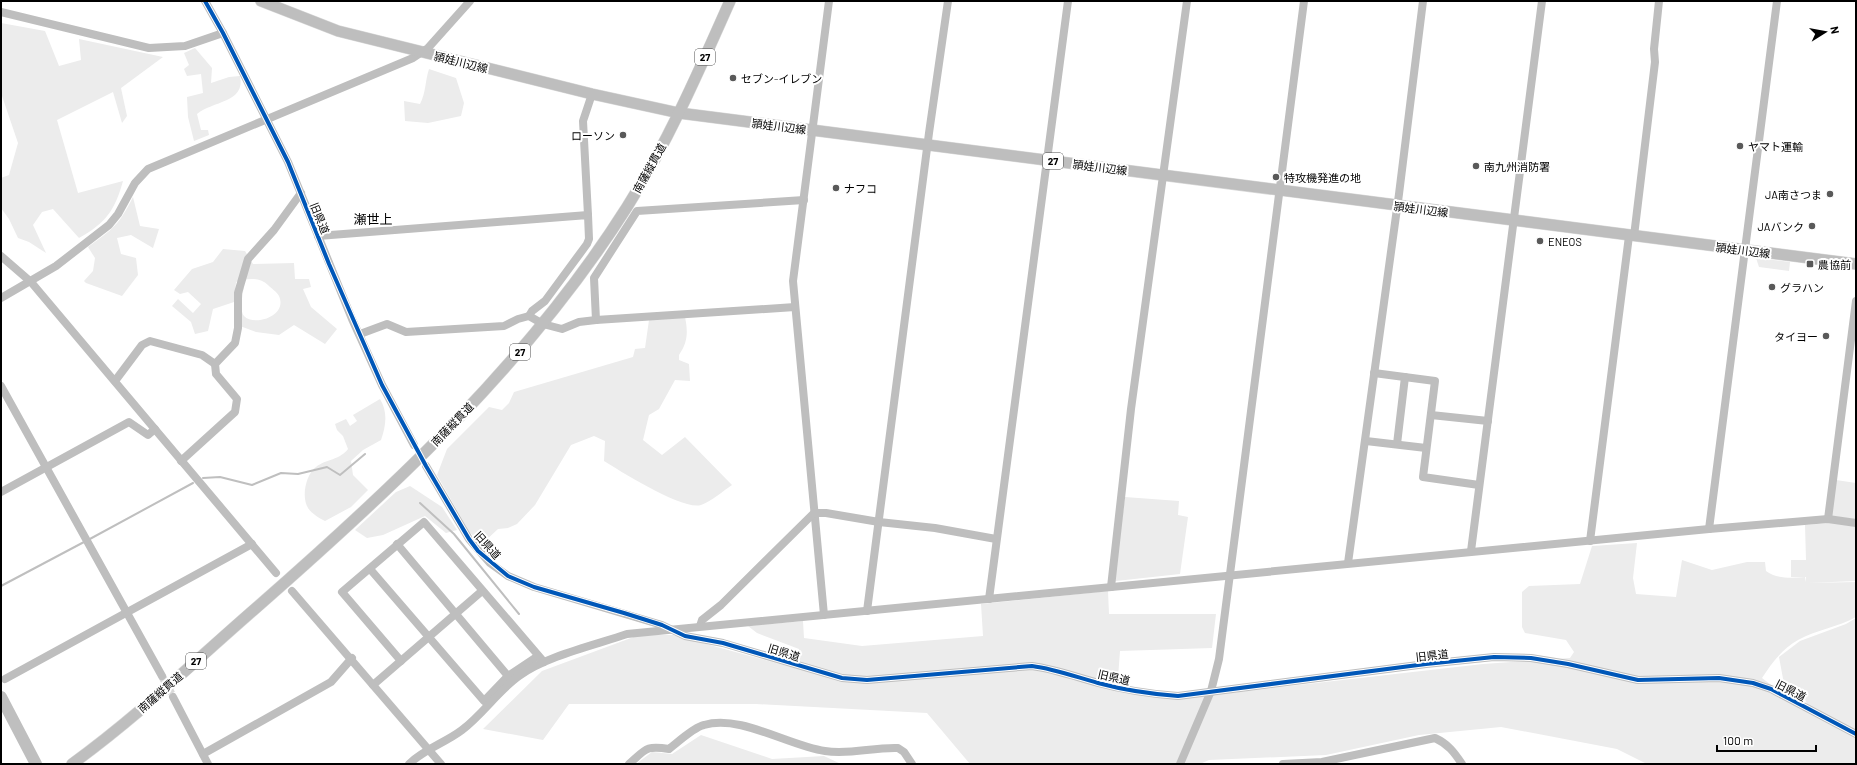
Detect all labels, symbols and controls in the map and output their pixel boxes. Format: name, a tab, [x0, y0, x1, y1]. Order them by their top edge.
north arrow	[1805, 12, 1845, 52]
text: N	[1828, 25, 1842, 35]
street label: 頴娃川辺線	[433, 49, 489, 75]
road number: 27	[695, 49, 715, 65]
place label: セブン-イレブン	[741, 72, 822, 85]
marker: セブン-イレブン	[728, 73, 738, 83]
street label: 頴娃川辺線	[751, 116, 807, 136]
place label: ローソン	[571, 129, 615, 142]
marker: ローソン	[618, 130, 628, 140]
place label: ヤマト運輸	[1748, 140, 1803, 153]
street label: 南薩縦貫道	[630, 141, 668, 195]
marker: ヤマト運輸	[1735, 141, 1745, 151]
road number: 27	[1043, 153, 1063, 169]
street label: 頴娃川辺線	[1072, 157, 1128, 177]
place label: 南九州消防署	[1484, 160, 1550, 173]
marker: 南九州消防署	[1471, 161, 1481, 171]
place label: 特攻機発進の地	[1284, 171, 1361, 184]
marker: 特攻機発進の地	[1271, 172, 1281, 182]
place label: ナフコ	[844, 182, 877, 195]
marker: ナフコ	[831, 183, 841, 193]
place label: JA南さつま	[1765, 188, 1822, 201]
marker: JA南さつま	[1825, 189, 1835, 199]
street label: 頴娃川辺線	[1393, 199, 1449, 219]
street label: 旧県道	[308, 200, 332, 236]
district label: 瀬世上	[353, 211, 393, 227]
place label: JAバンク	[1758, 220, 1804, 233]
marker: JAバンク	[1807, 221, 1817, 231]
place label: ENEOS	[1548, 235, 1582, 248]
marker: ENEOS	[1535, 236, 1545, 246]
street label: 頴娃川辺線	[1715, 240, 1771, 260]
place label: 農協前	[1818, 258, 1851, 271]
marker: 農協前	[1805, 259, 1815, 269]
place label: グラハン	[1780, 281, 1824, 294]
marker: グラハン	[1767, 282, 1777, 292]
place label: タイヨー	[1774, 330, 1818, 343]
marker: タイヨー	[1821, 331, 1831, 341]
road number: 27	[510, 344, 530, 360]
street label: 南薩縦貫道	[428, 400, 476, 448]
street label: 旧県道	[472, 528, 504, 562]
street label: 旧県道	[766, 641, 802, 663]
street label: 旧県道	[1415, 647, 1449, 663]
road number: 27	[186, 653, 206, 669]
street label: 旧県道	[1096, 667, 1132, 687]
street label: 南薩縦貫道	[135, 669, 185, 715]
street label: 旧県道	[1773, 677, 1809, 703]
scale bar	[1717, 727, 1816, 753]
text: 100 m	[1723, 733, 1753, 747]

